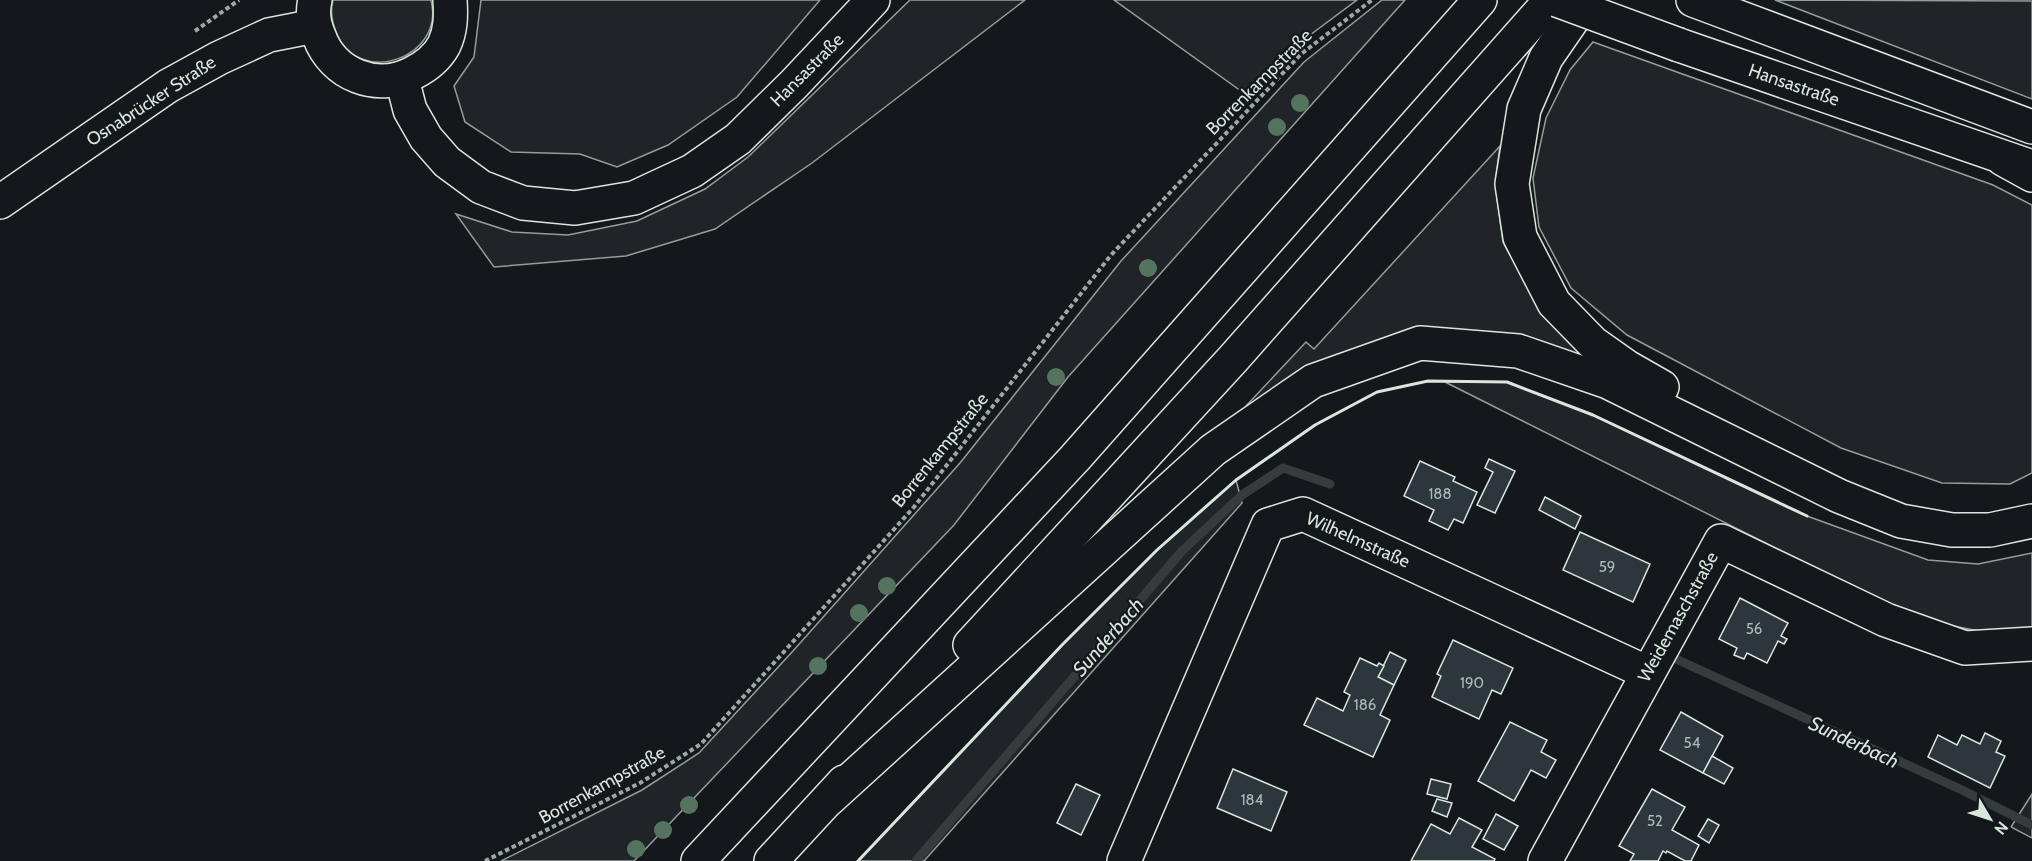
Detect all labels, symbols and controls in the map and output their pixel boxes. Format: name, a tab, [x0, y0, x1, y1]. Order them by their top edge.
street label: Borrenkampstraße	[1201, 24, 1317, 140]
street label: Hansastraße	[766, 29, 848, 111]
street label: Osnabrücker Straße	[82, 51, 220, 151]
street label: Hansastraße	[1746, 59, 1842, 111]
street label: Borrenkampstraße	[887, 388, 993, 512]
house number: 188	[1428, 485, 1452, 503]
street label: Wilhelmstraße	[1303, 507, 1413, 573]
street label: Weidemaschstraße	[1633, 548, 1723, 686]
house number: 59	[1599, 558, 1615, 576]
water label: Sunderbach	[1067, 593, 1149, 681]
house number: 56	[1746, 620, 1762, 638]
house number: 190	[1460, 674, 1484, 692]
house number: 186	[1354, 696, 1376, 714]
water label: Sunderbach	[1805, 711, 1903, 773]
house number: 54	[1684, 734, 1701, 752]
street label: Borrenkampstraße	[535, 741, 669, 829]
north arrow	[1960, 789, 2020, 849]
house number: 184	[1241, 791, 1264, 809]
house number: 52	[1647, 812, 1663, 830]
text: N	[1990, 818, 2012, 838]

